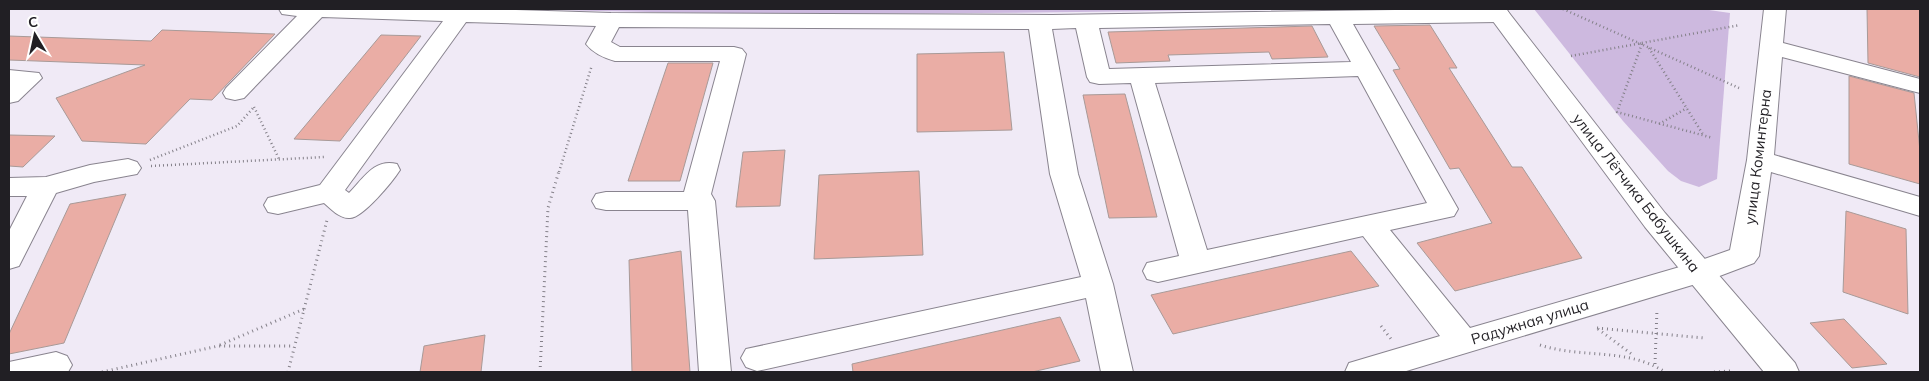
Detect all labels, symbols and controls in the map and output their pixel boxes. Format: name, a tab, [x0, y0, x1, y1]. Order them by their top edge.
north arrow	[10, 10, 60, 60]
text: С	[27, 13, 39, 32]
street label: улица Коминтерна	[1740, 88, 1775, 226]
street label: улица Лётчика Бабушкина	[1569, 110, 1704, 276]
street label: Радужная улица	[1469, 295, 1591, 348]

